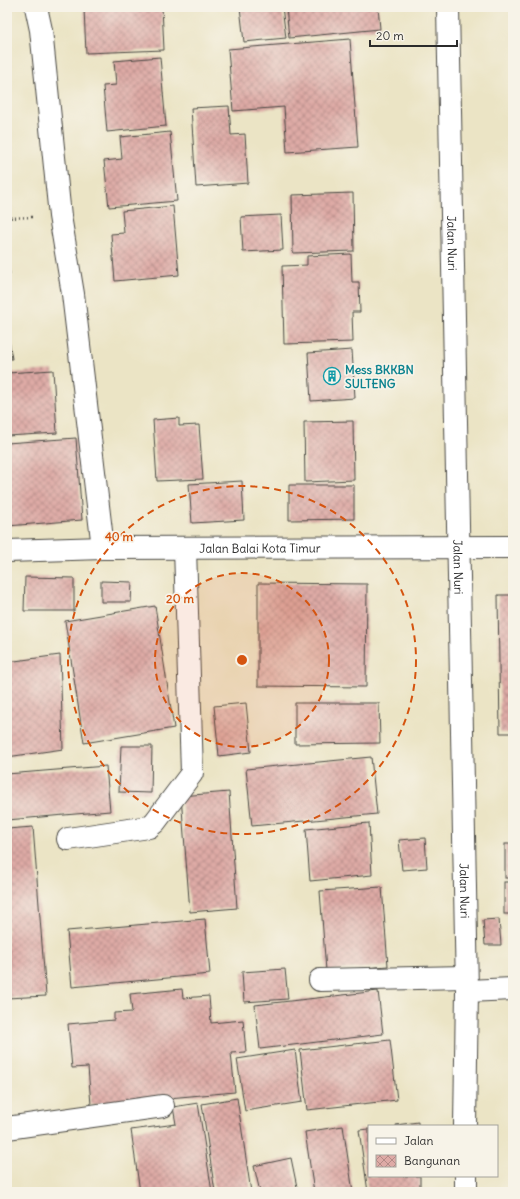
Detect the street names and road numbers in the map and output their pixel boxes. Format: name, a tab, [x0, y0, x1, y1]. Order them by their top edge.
street label: Jalan Nuri	[445, 215, 461, 271]
street label: Jalan Nuri	[451, 539, 467, 595]
street label: Jalan Balai Kota Timur	[199, 540, 321, 555]
street label: Jalan Nuri	[457, 863, 473, 919]

